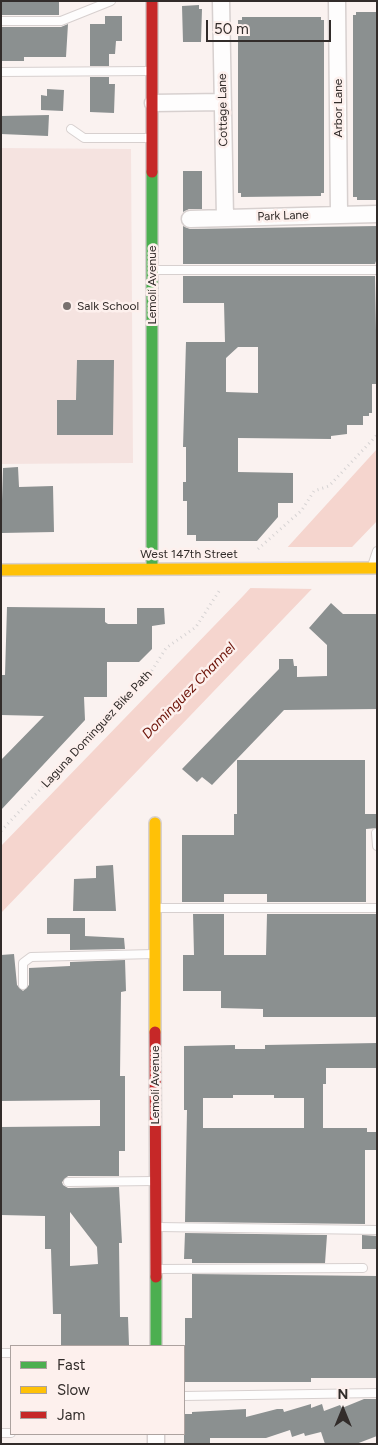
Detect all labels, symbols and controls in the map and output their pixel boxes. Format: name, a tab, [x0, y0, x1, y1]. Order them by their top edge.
scale bar	[208, 10, 333, 42]
text: 50 m	[214, 20, 249, 38]
street label: Cottage Lane	[215, 73, 231, 147]
street label: Arbor Lane	[331, 79, 345, 137]
street label: Park Lane	[257, 208, 309, 224]
street label: Lemoli Avenue	[145, 246, 159, 324]
place label: Salk School	[77, 299, 139, 313]
marker: Salk School	[61, 300, 73, 312]
street label: West 147th Street	[140, 547, 238, 561]
water label: Dominguez Channel	[139, 639, 239, 743]
street label: Laguna Dominguez Bike Path	[39, 667, 155, 791]
street label: Lemoli Avenue	[148, 1046, 162, 1124]
legend	[10, 1345, 185, 1435]
text: Fast	[57, 1356, 85, 1374]
text: Slow	[57, 1381, 90, 1399]
north arrow	[318, 1385, 368, 1435]
text: N	[338, 1386, 348, 1403]
text: Jam	[57, 1406, 85, 1424]

